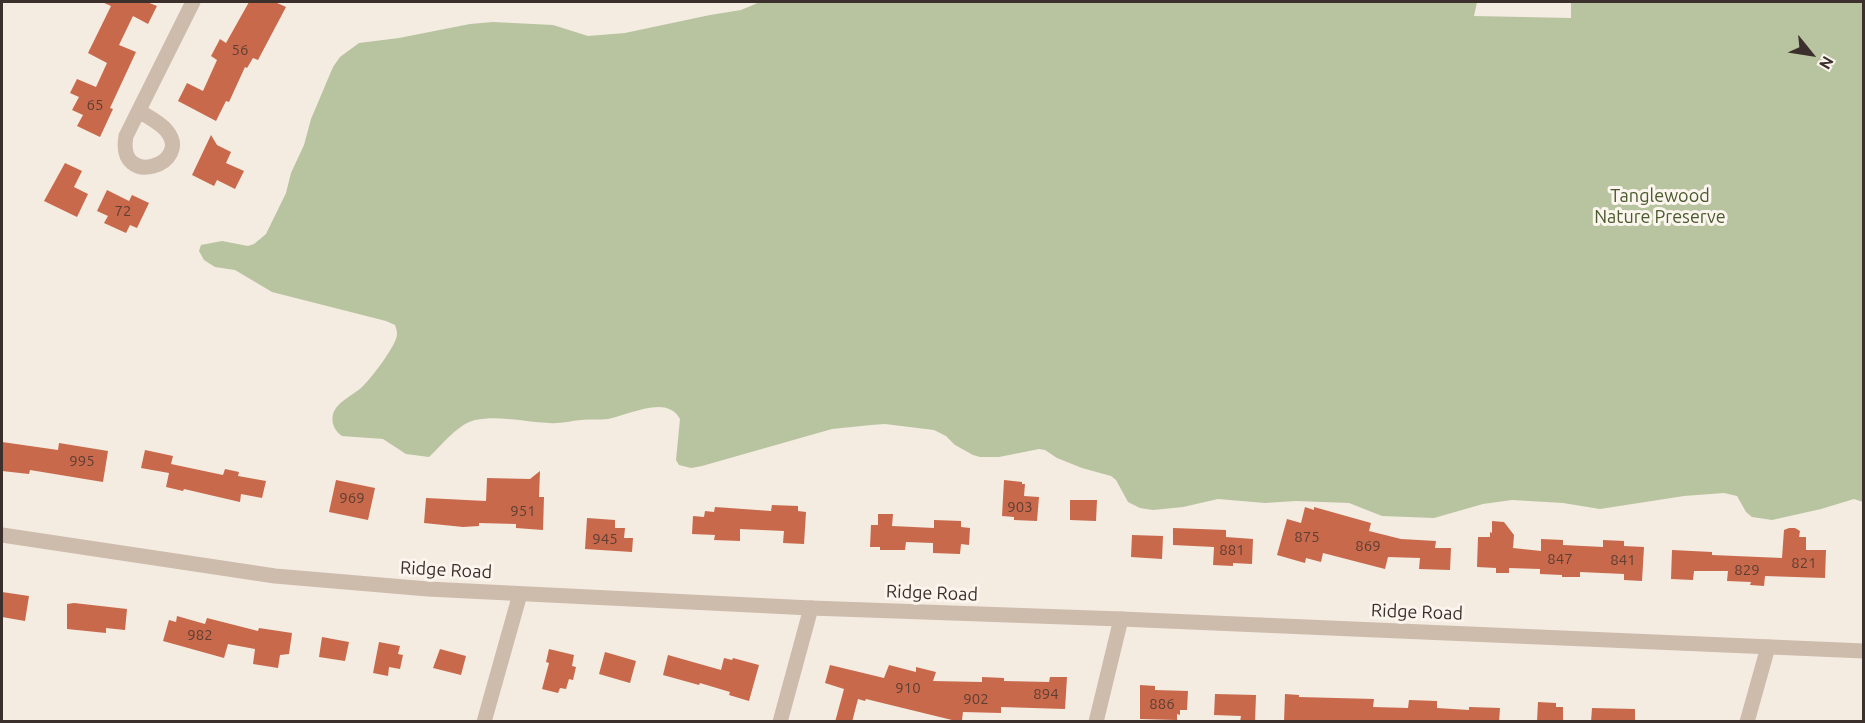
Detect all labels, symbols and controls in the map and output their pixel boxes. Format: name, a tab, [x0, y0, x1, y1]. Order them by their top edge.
north arrow	[1781, 24, 1841, 84]
house number: 56	[232, 41, 248, 59]
text: N	[1816, 53, 1837, 73]
house number: 65	[87, 96, 103, 114]
park label: Tanglewood Nature Preserve	[1594, 185, 1726, 228]
house number: 72	[115, 202, 131, 220]
house number: 995	[69, 452, 95, 470]
house number: 969	[339, 489, 365, 507]
house number: 903	[1007, 498, 1033, 516]
house number: 951	[510, 502, 536, 520]
house number: 875	[1294, 528, 1320, 546]
house number: 945	[592, 530, 618, 548]
house number: 869	[1355, 537, 1381, 555]
house number: 881	[1219, 541, 1245, 559]
house number: 847	[1547, 550, 1573, 568]
house number: 841	[1610, 551, 1636, 569]
house number: 821	[1791, 554, 1817, 572]
street label: Ridge Road	[399, 557, 493, 583]
house number: 829	[1734, 561, 1760, 579]
street label: Ridge Road	[886, 581, 978, 605]
street label: Ridge Road	[1371, 600, 1463, 624]
house number: 982	[187, 626, 213, 644]
house number: 910	[895, 679, 921, 697]
house number: 894	[1033, 685, 1059, 703]
house number: 902	[963, 690, 989, 708]
house number: 886	[1149, 695, 1175, 713]

